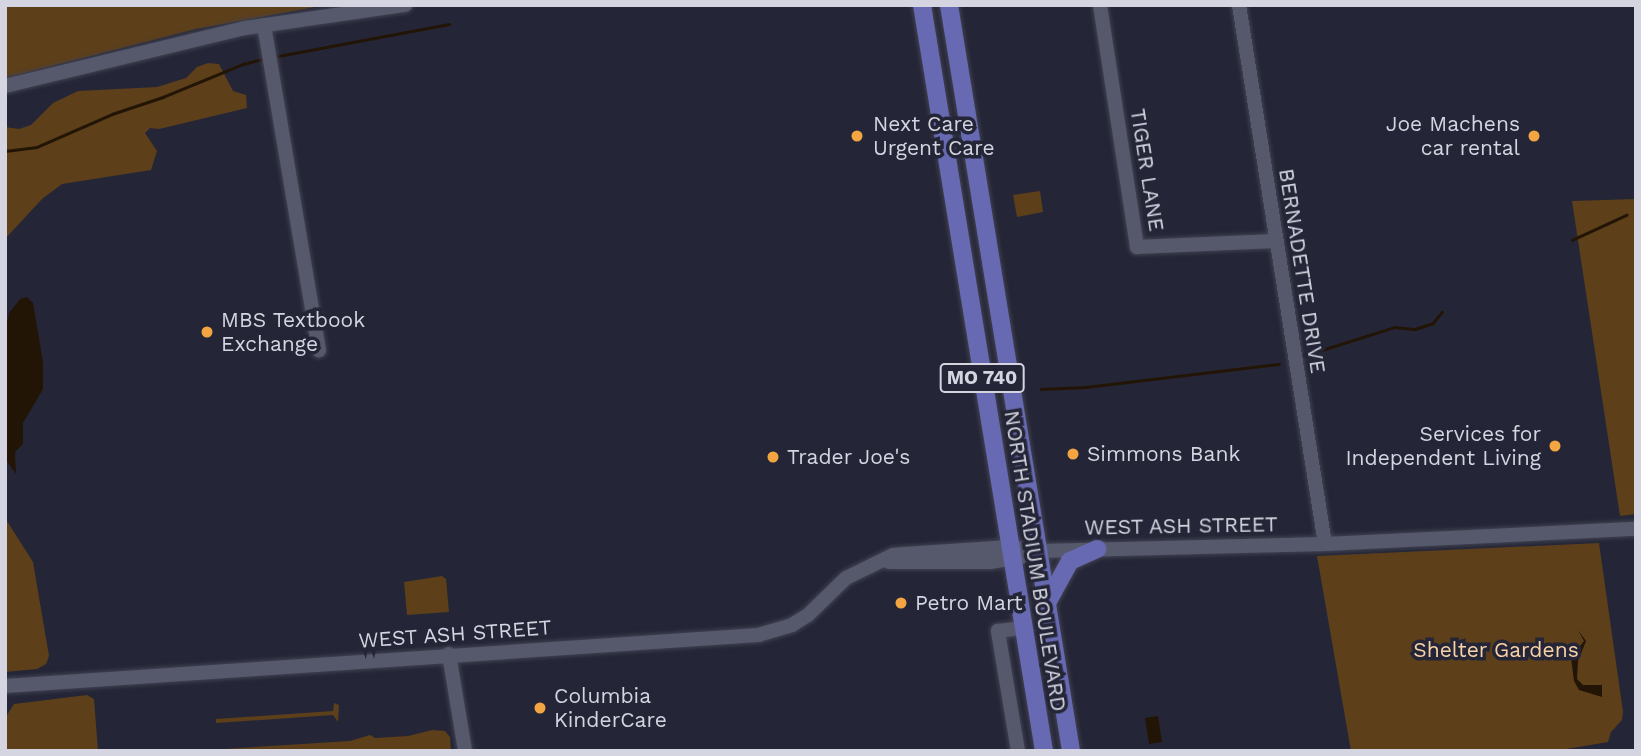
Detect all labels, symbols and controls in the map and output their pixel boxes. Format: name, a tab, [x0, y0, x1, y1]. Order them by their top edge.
street label: TIGER LANE	[1125, 107, 1169, 233]
place label: Next Care Urgent Care	[873, 111, 995, 161]
place label: Joe Machens car rental	[1386, 111, 1520, 161]
marker: Next Care Urgent Care	[847, 126, 867, 146]
marker: Joe Machens car rental	[1526, 128, 1542, 144]
street label: BERNADETTE DRIVE	[1273, 167, 1331, 375]
place label: MBS Textbook Exchange	[221, 307, 366, 357]
marker: MBS Textbook Exchange	[199, 324, 215, 340]
road number: MO 740	[938, 362, 1026, 394]
street label: NORTH STADIUM BOULEVARD	[999, 409, 1071, 713]
place label: Services for Independent Living	[1345, 421, 1541, 471]
marker: Services for Independent Living	[1547, 438, 1563, 454]
place label: Simmons Bank	[1087, 441, 1240, 467]
place label: Trader Joe's	[787, 444, 911, 470]
marker: Simmons Bank	[1065, 446, 1081, 462]
marker: Trader Joe's	[765, 449, 781, 465]
street label: WEST ASH STREET	[1083, 512, 1279, 540]
place label: Petro Mart	[915, 590, 1023, 616]
marker: Petro Mart	[893, 595, 909, 611]
street label: WEST ASH STREET	[357, 615, 553, 653]
park label: Shelter Gardens	[1413, 637, 1579, 663]
place label: Columbia KinderCare	[554, 683, 667, 733]
marker: Columbia KinderCare	[532, 700, 548, 716]

